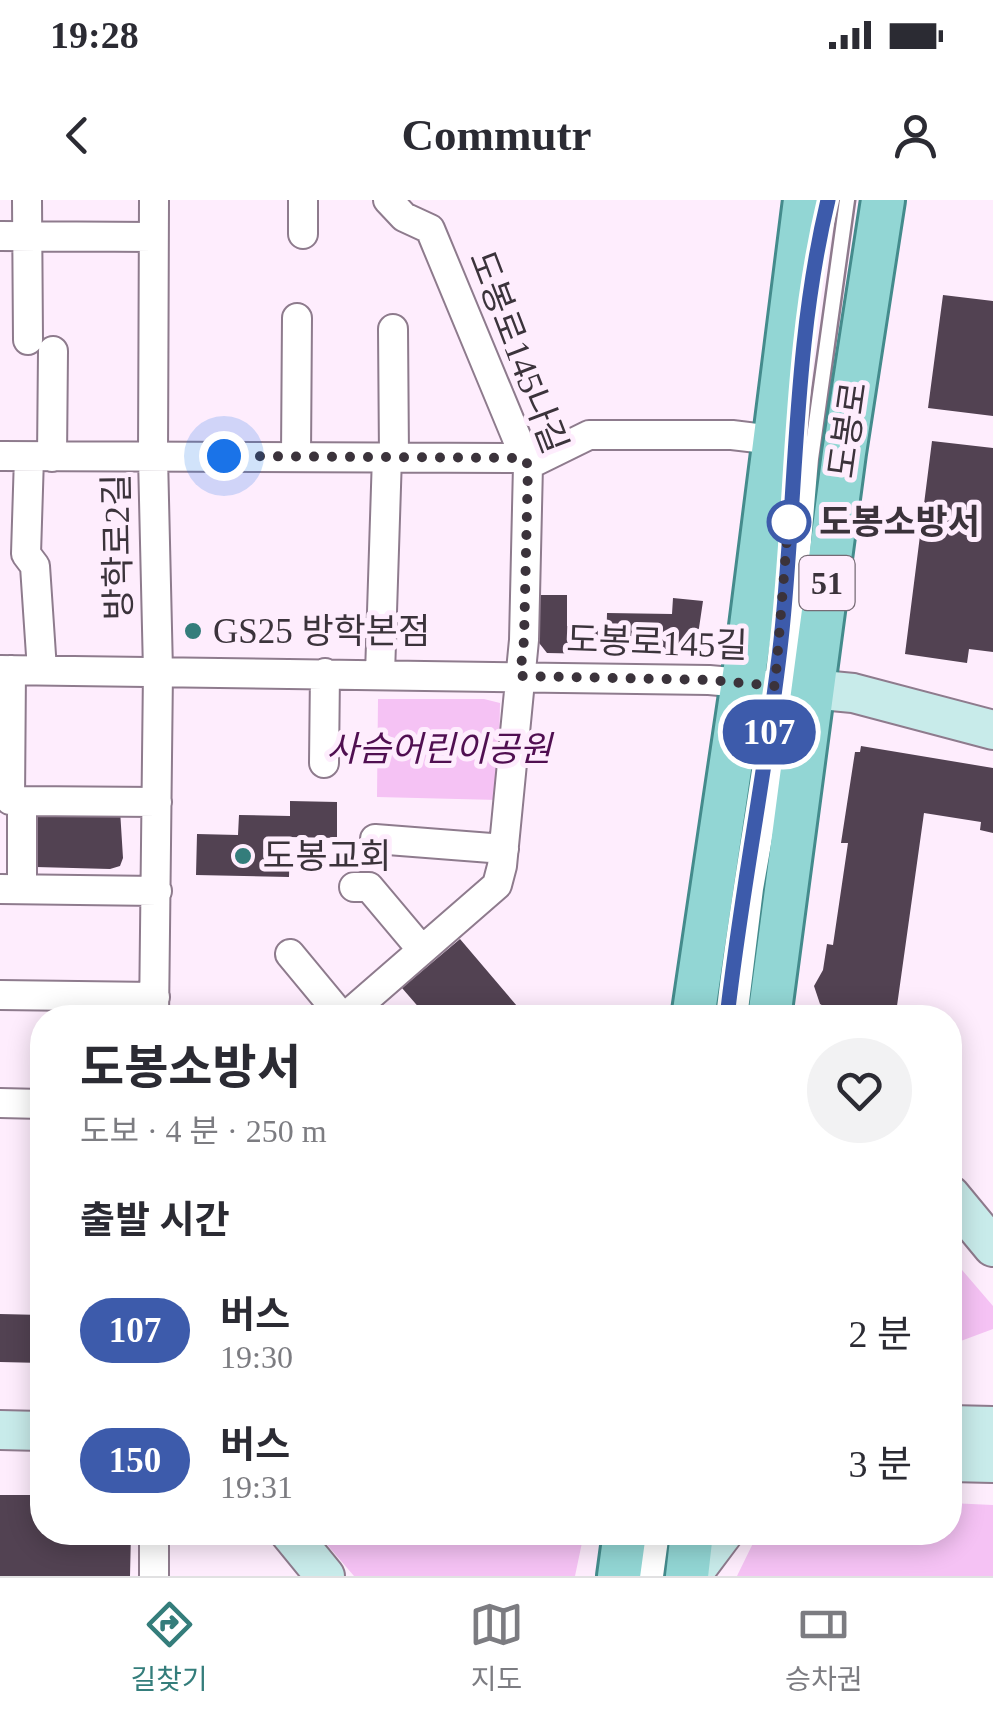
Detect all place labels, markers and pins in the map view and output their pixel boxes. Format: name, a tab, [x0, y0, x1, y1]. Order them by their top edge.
marker: 도봉소방서	[768, 501, 810, 543]
place label: 도봉소방서	[819, 503, 980, 542]
place label: GS25 방학본점	[213, 612, 430, 651]
marker: GS25 방학본점	[182, 620, 204, 642]
place label: 도봉교회	[263, 837, 392, 876]
marker: 도봉교회	[232, 845, 254, 867]

